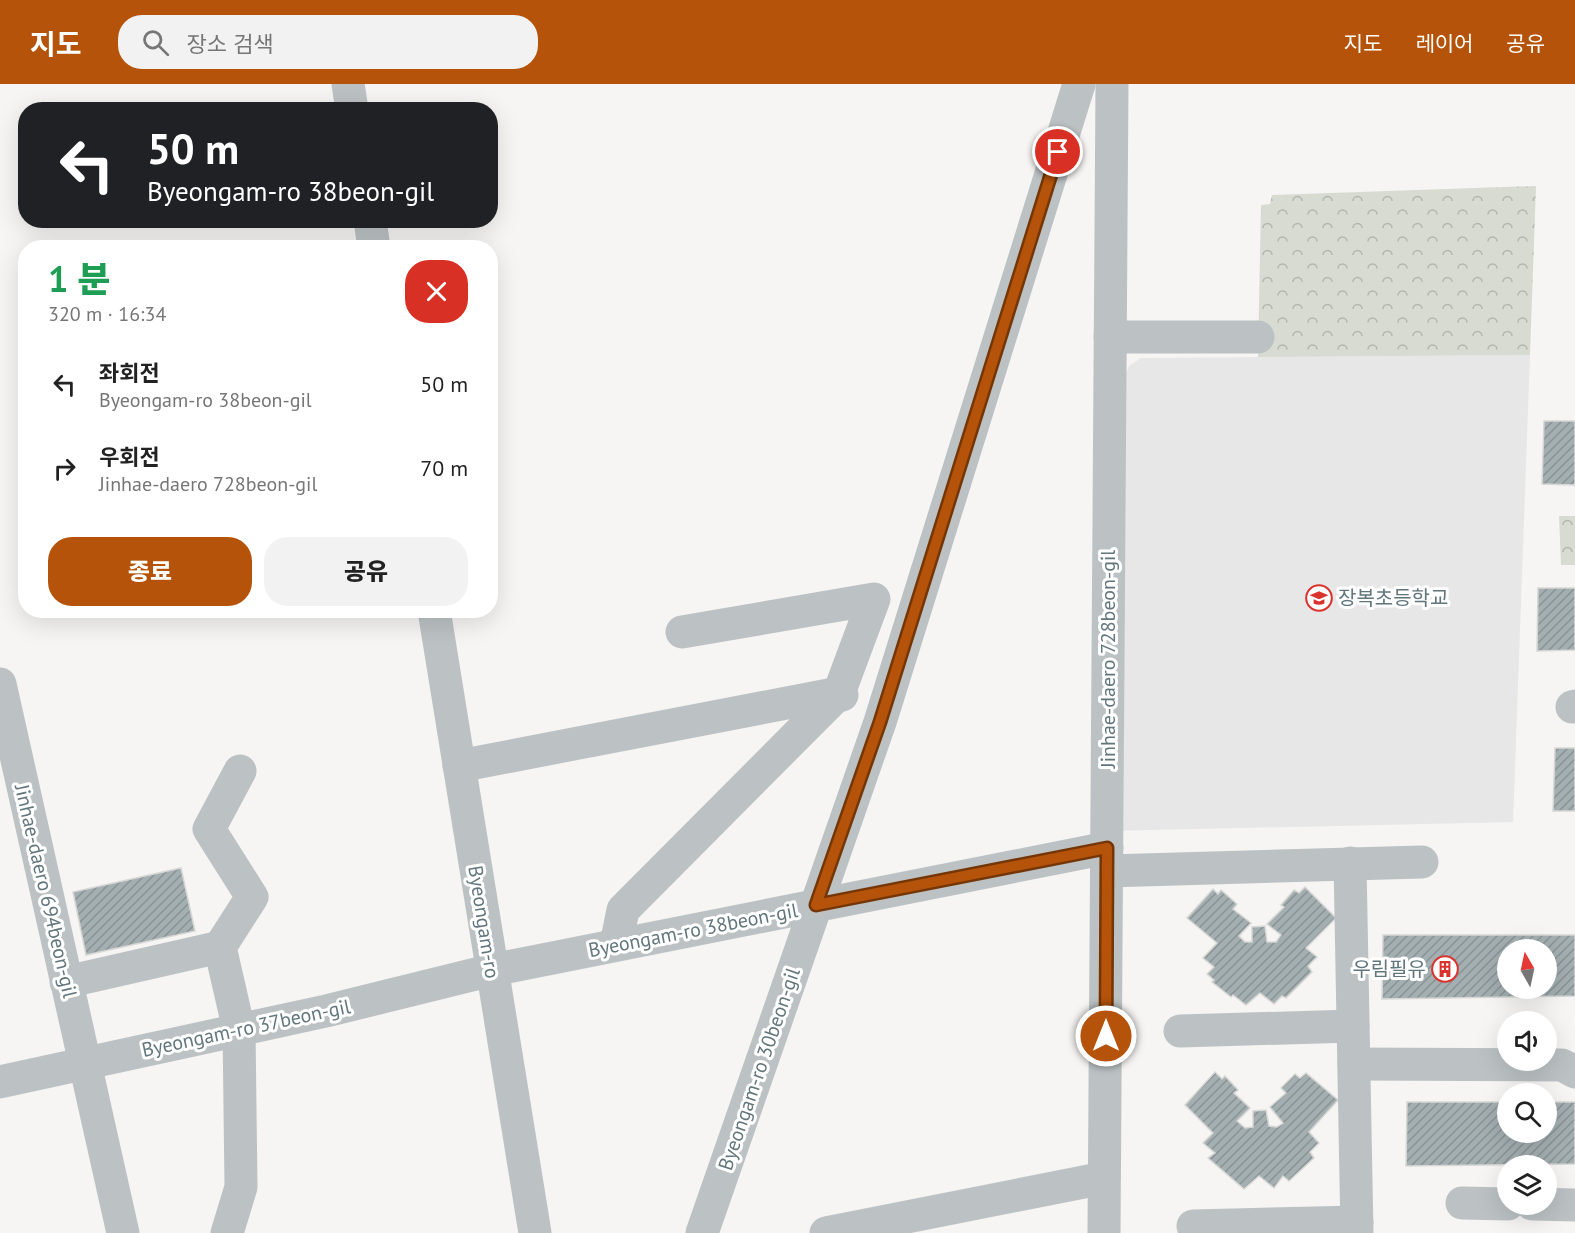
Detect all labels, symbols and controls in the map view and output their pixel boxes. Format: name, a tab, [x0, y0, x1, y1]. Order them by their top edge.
search box	[118, 15, 538, 69]
text: 지도	[30, 25, 82, 62]
icon: search	[139, 26, 172, 59]
text: 장소 검색	[187, 30, 273, 58]
text: 지도	[1344, 30, 1382, 57]
text: 레이어	[1415, 30, 1473, 57]
text: 공유	[1506, 30, 1545, 57]
text: 50 m	[147, 121, 239, 176]
icon: left	[48, 126, 126, 204]
pin	[1032, 126, 1083, 177]
icon: arrive	[1041, 135, 1074, 168]
text: Byeongam-ro 38beon-gil	[147, 174, 434, 208]
text: 1 분	[48, 255, 111, 302]
button: close	[405, 260, 468, 323]
text: 320 m · 16:34	[48, 301, 166, 327]
text: 좌회전	[99, 359, 160, 387]
icon: left	[48, 368, 81, 401]
text: 50 m	[420, 370, 468, 398]
text: Byeongam-ro 38beon-gil	[99, 387, 312, 413]
text: 우회전	[99, 443, 160, 471]
icon: right	[48, 452, 81, 485]
text: 70 m	[420, 454, 468, 482]
text: Jinhae-daero 728beon-gil	[99, 471, 317, 497]
button: 종료	[48, 537, 252, 606]
button: 공유	[264, 537, 468, 606]
street label: Jinhae-daero 728beon-gil	[1095, 550, 1121, 769]
school or university icon: 장복초등학교	[1304, 583, 1334, 613]
place label: 장복초등학교	[1338, 585, 1448, 611]
street label: Jinhae-daero 694beon-gil	[9, 781, 83, 1000]
street label: Byeongam-ro	[462, 864, 506, 980]
street label: Byeongam-ro 38beon-gil	[586, 897, 800, 963]
north arrow	[1497, 939, 1557, 999]
map controls	[1497, 939, 1557, 1215]
building icon: 우림필유	[1430, 954, 1460, 984]
place label: 우림필유	[1352, 956, 1426, 982]
street label: Byeongam-ro 30beon-gil	[712, 964, 806, 1174]
street label: Byeongam-ro 37beon-gil	[139, 993, 353, 1063]
position arrow	[1074, 1004, 1138, 1068]
button: sound	[1497, 1011, 1557, 1071]
button: search	[1497, 1083, 1557, 1143]
button: layers	[1497, 1155, 1557, 1215]

